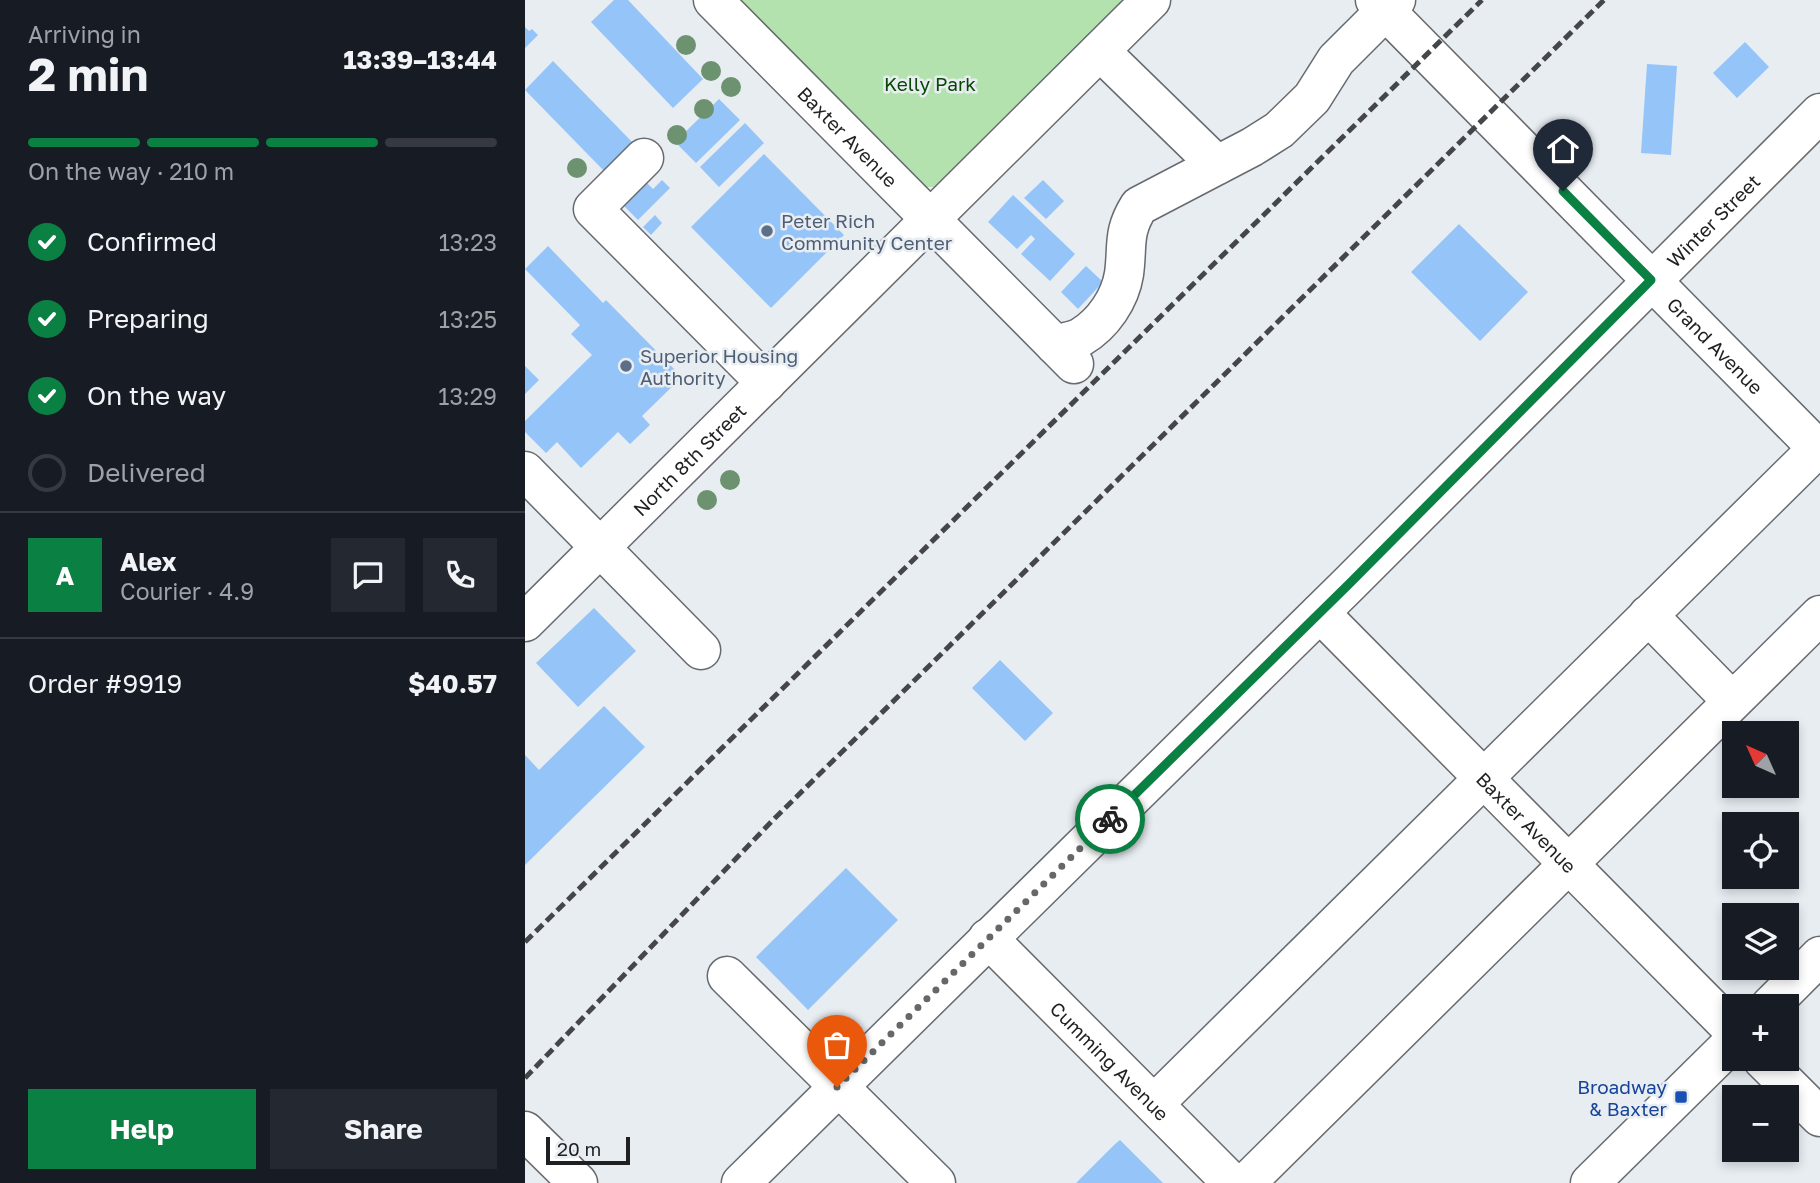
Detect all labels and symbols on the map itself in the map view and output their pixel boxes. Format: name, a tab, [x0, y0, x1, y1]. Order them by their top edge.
park label: Kelly Park	[884, 72, 976, 95]
street label: Baxter Avenue	[793, 81, 903, 191]
pin	[1533, 119, 1593, 191]
street label: Winter Street	[1662, 169, 1764, 271]
place label: Peter Rich Community Center	[781, 209, 953, 254]
marker: Peter Rich Community Center	[759, 223, 775, 239]
street label: Grand Avenue	[1663, 292, 1768, 398]
place label: Superior Housing Authority	[640, 344, 798, 389]
marker: Superior Housing Authority	[618, 358, 634, 374]
street label: North 8th Street	[628, 398, 750, 520]
north arrow	[1722, 721, 1799, 798]
street label: Baxter Avenue	[1472, 767, 1582, 877]
courier	[1075, 784, 1145, 854]
street label: Cumming Avenue	[1046, 996, 1174, 1125]
pin	[807, 1015, 867, 1087]
place label: Broadway & Baxter	[1577, 1075, 1668, 1120]
marker: Broadway & Baxter	[1673, 1089, 1689, 1105]
scale bar	[546, 1134, 630, 1166]

